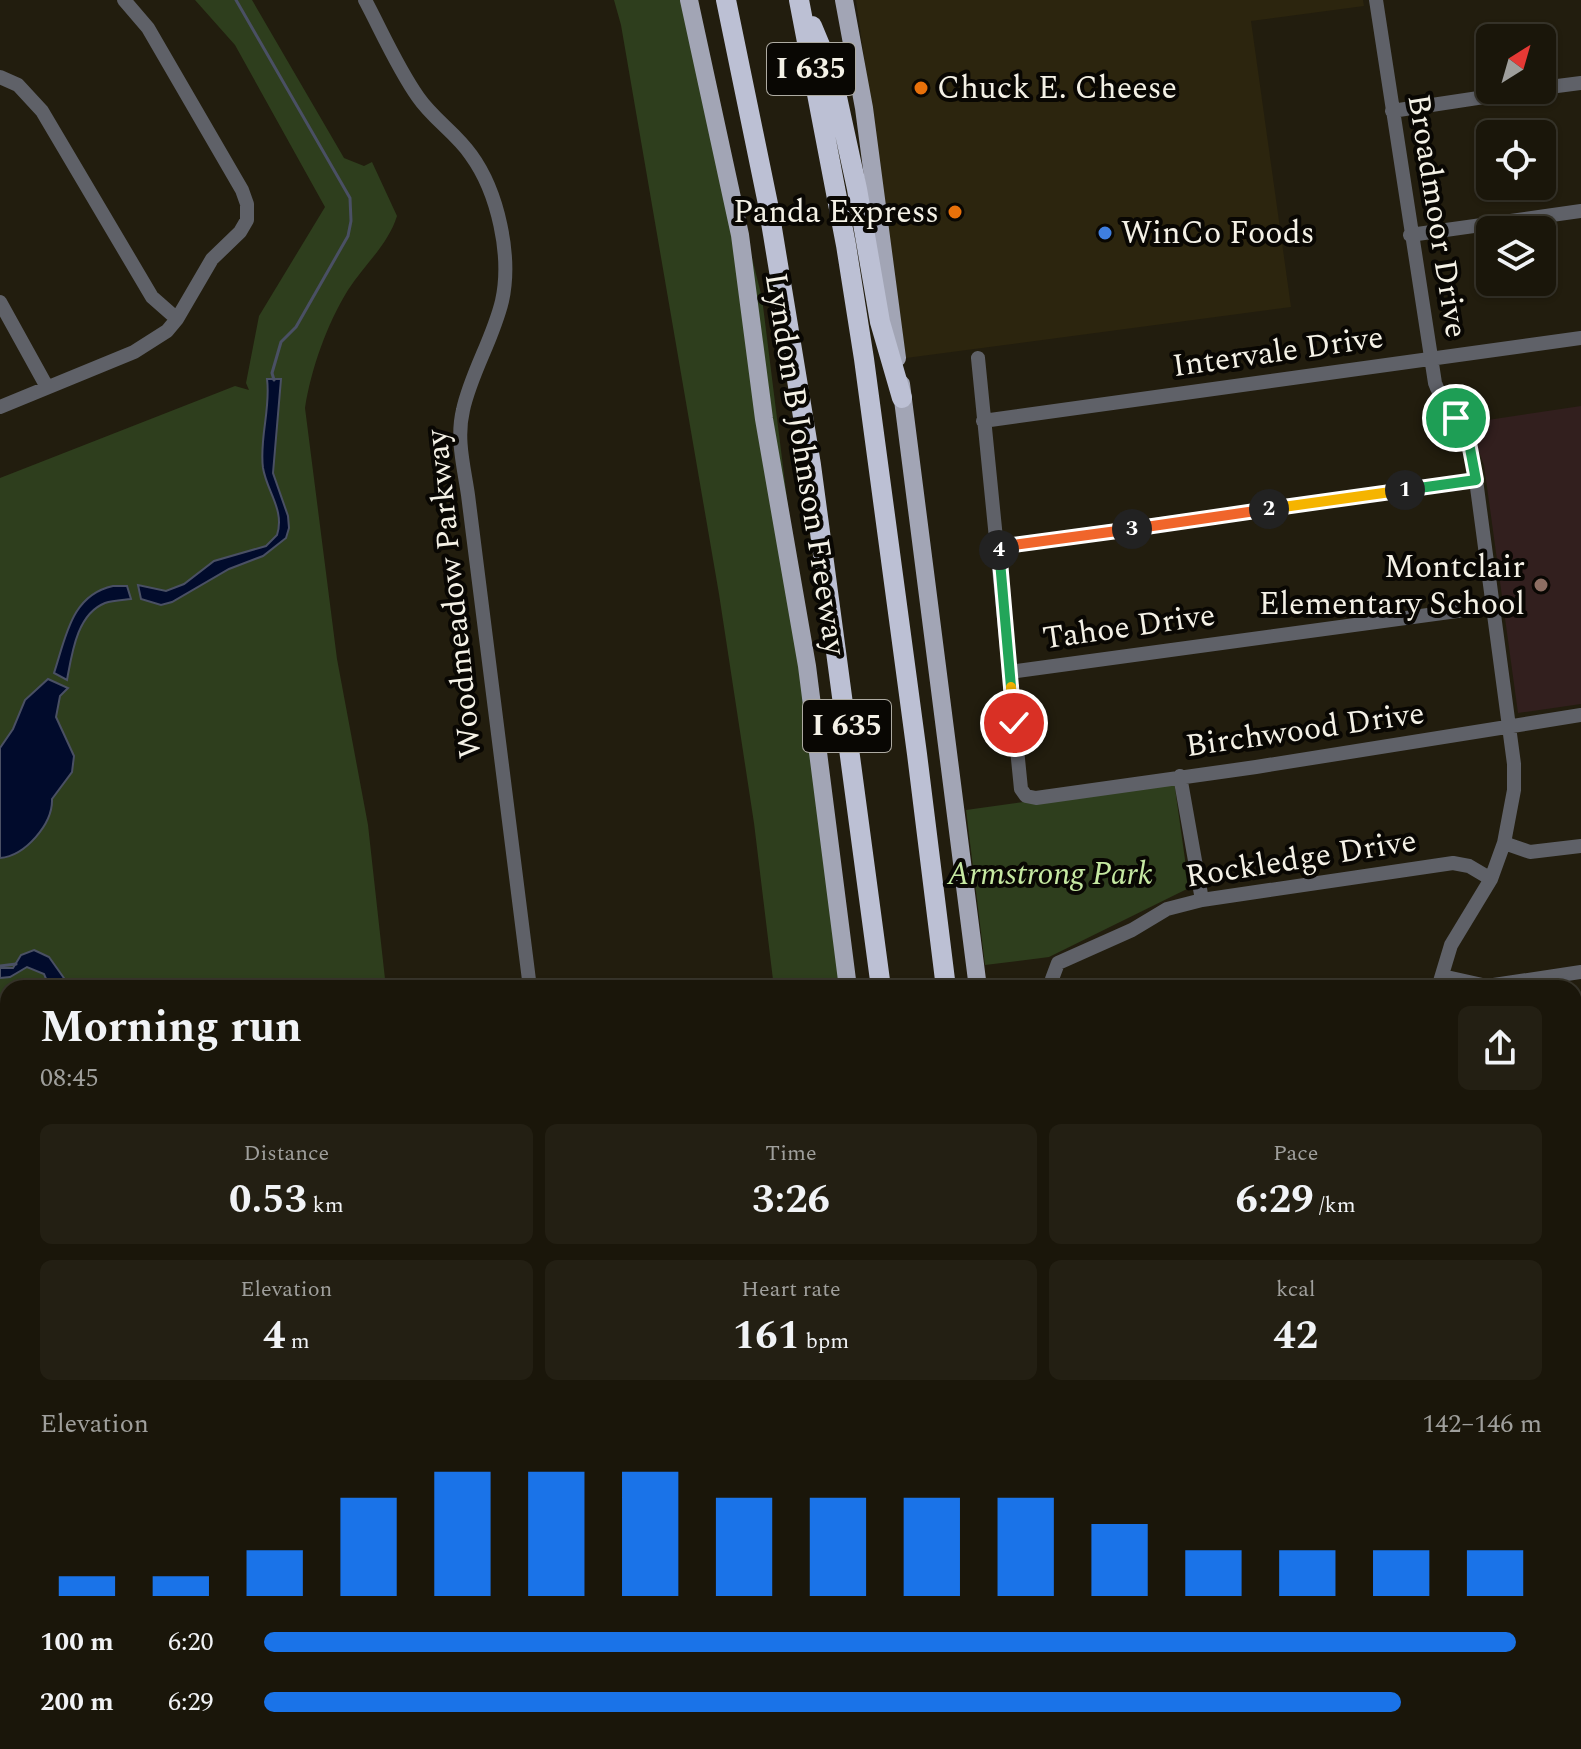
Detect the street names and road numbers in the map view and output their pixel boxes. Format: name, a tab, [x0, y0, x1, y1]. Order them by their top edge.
road number: I 635	[767, 43, 855, 95]
street label: Broadmoor Drive	[1394, 91, 1480, 341]
street label: Lyndon B Johnson Freeway	[751, 269, 860, 660]
street label: Intervale Drive	[1169, 313, 1387, 391]
street label: Woodmeadow Parkway	[412, 425, 496, 761]
street label: Tahoe Drive	[1040, 591, 1218, 663]
street label: Birchwood Drive	[1182, 689, 1428, 771]
road number: I 635	[803, 700, 891, 752]
street label: Rockledge Drive	[1182, 817, 1420, 901]

